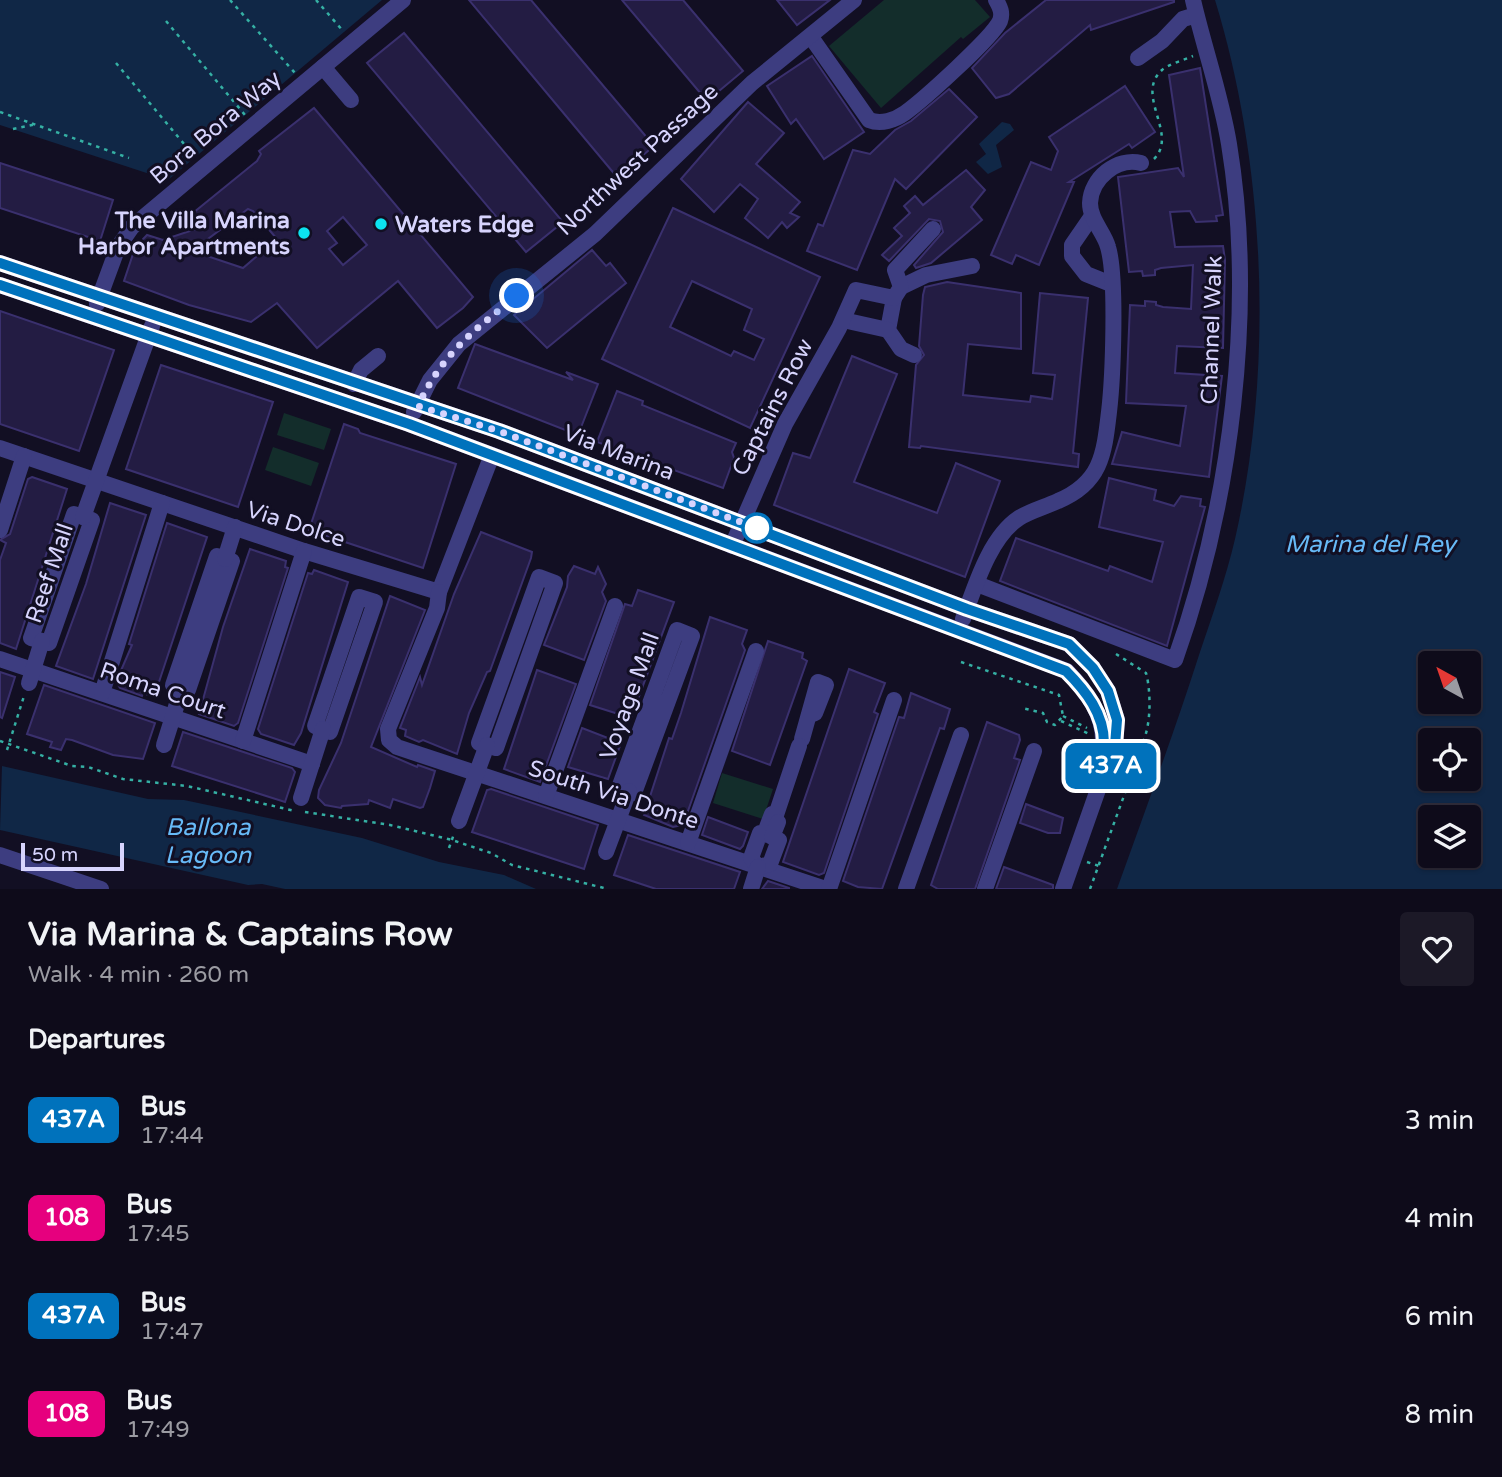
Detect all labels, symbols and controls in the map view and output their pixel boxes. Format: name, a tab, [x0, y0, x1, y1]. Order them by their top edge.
street label: Bora Bora Way	[144, 65, 287, 191]
street label: Northwest Passage	[551, 78, 724, 242]
place label: The Villa Marina Harbor Apartments	[78, 207, 290, 261]
place label: Waters Edge	[395, 211, 534, 239]
marker: Waters Edge	[373, 216, 389, 232]
marker: The Villa Marina Harbor Apartments	[296, 225, 312, 241]
street label: Channel Walk	[1195, 255, 1229, 405]
your location	[499, 278, 534, 313]
street label: Captains Row	[726, 334, 819, 481]
street label: Via Marina	[559, 419, 678, 487]
street label: Via Dolce	[243, 496, 349, 554]
unlabelled marker	[742, 513, 772, 543]
street label: Reef Mall	[20, 520, 80, 627]
water label: Marina del Rey	[1285, 530, 1458, 559]
street label: Voyage Mall	[594, 629, 666, 764]
north arrow	[1418, 651, 1480, 714]
map controls	[1418, 651, 1481, 868]
street label: Roma Court	[96, 656, 230, 726]
button: locate	[1418, 728, 1481, 791]
line badge: 437A	[1062, 743, 1160, 789]
text: 437A	[1079, 751, 1143, 780]
street label: South Via Donte	[525, 754, 702, 836]
button: layers	[1418, 805, 1481, 868]
water label: Ballona Lagoon	[165, 813, 253, 870]
scale bar	[21, 840, 124, 872]
text: 50 m	[32, 844, 78, 866]
button: heart	[1400, 912, 1474, 986]
text: Via Marina & Captains Row	[28, 915, 453, 954]
text: Walk · 4 min · 260 m	[28, 961, 249, 989]
text: Departures	[28, 1024, 165, 1055]
text: Bus	[140, 1091, 186, 1122]
text: 437A	[42, 1105, 105, 1134]
text: 3 min	[1405, 1105, 1474, 1136]
text: 17:44	[140, 1122, 204, 1150]
text: Bus	[126, 1189, 172, 1220]
text: 108	[44, 1203, 89, 1232]
text: 4 min	[1405, 1203, 1474, 1234]
text: 17:45	[126, 1220, 190, 1248]
text: Bus	[140, 1287, 186, 1318]
text: 437A	[42, 1301, 105, 1330]
text: 6 min	[1405, 1301, 1474, 1332]
text: 17:47	[140, 1318, 204, 1346]
text: Bus	[126, 1385, 172, 1416]
text: 108	[44, 1399, 89, 1428]
text: 8 min	[1405, 1399, 1474, 1430]
text: 17:49	[126, 1416, 190, 1444]

